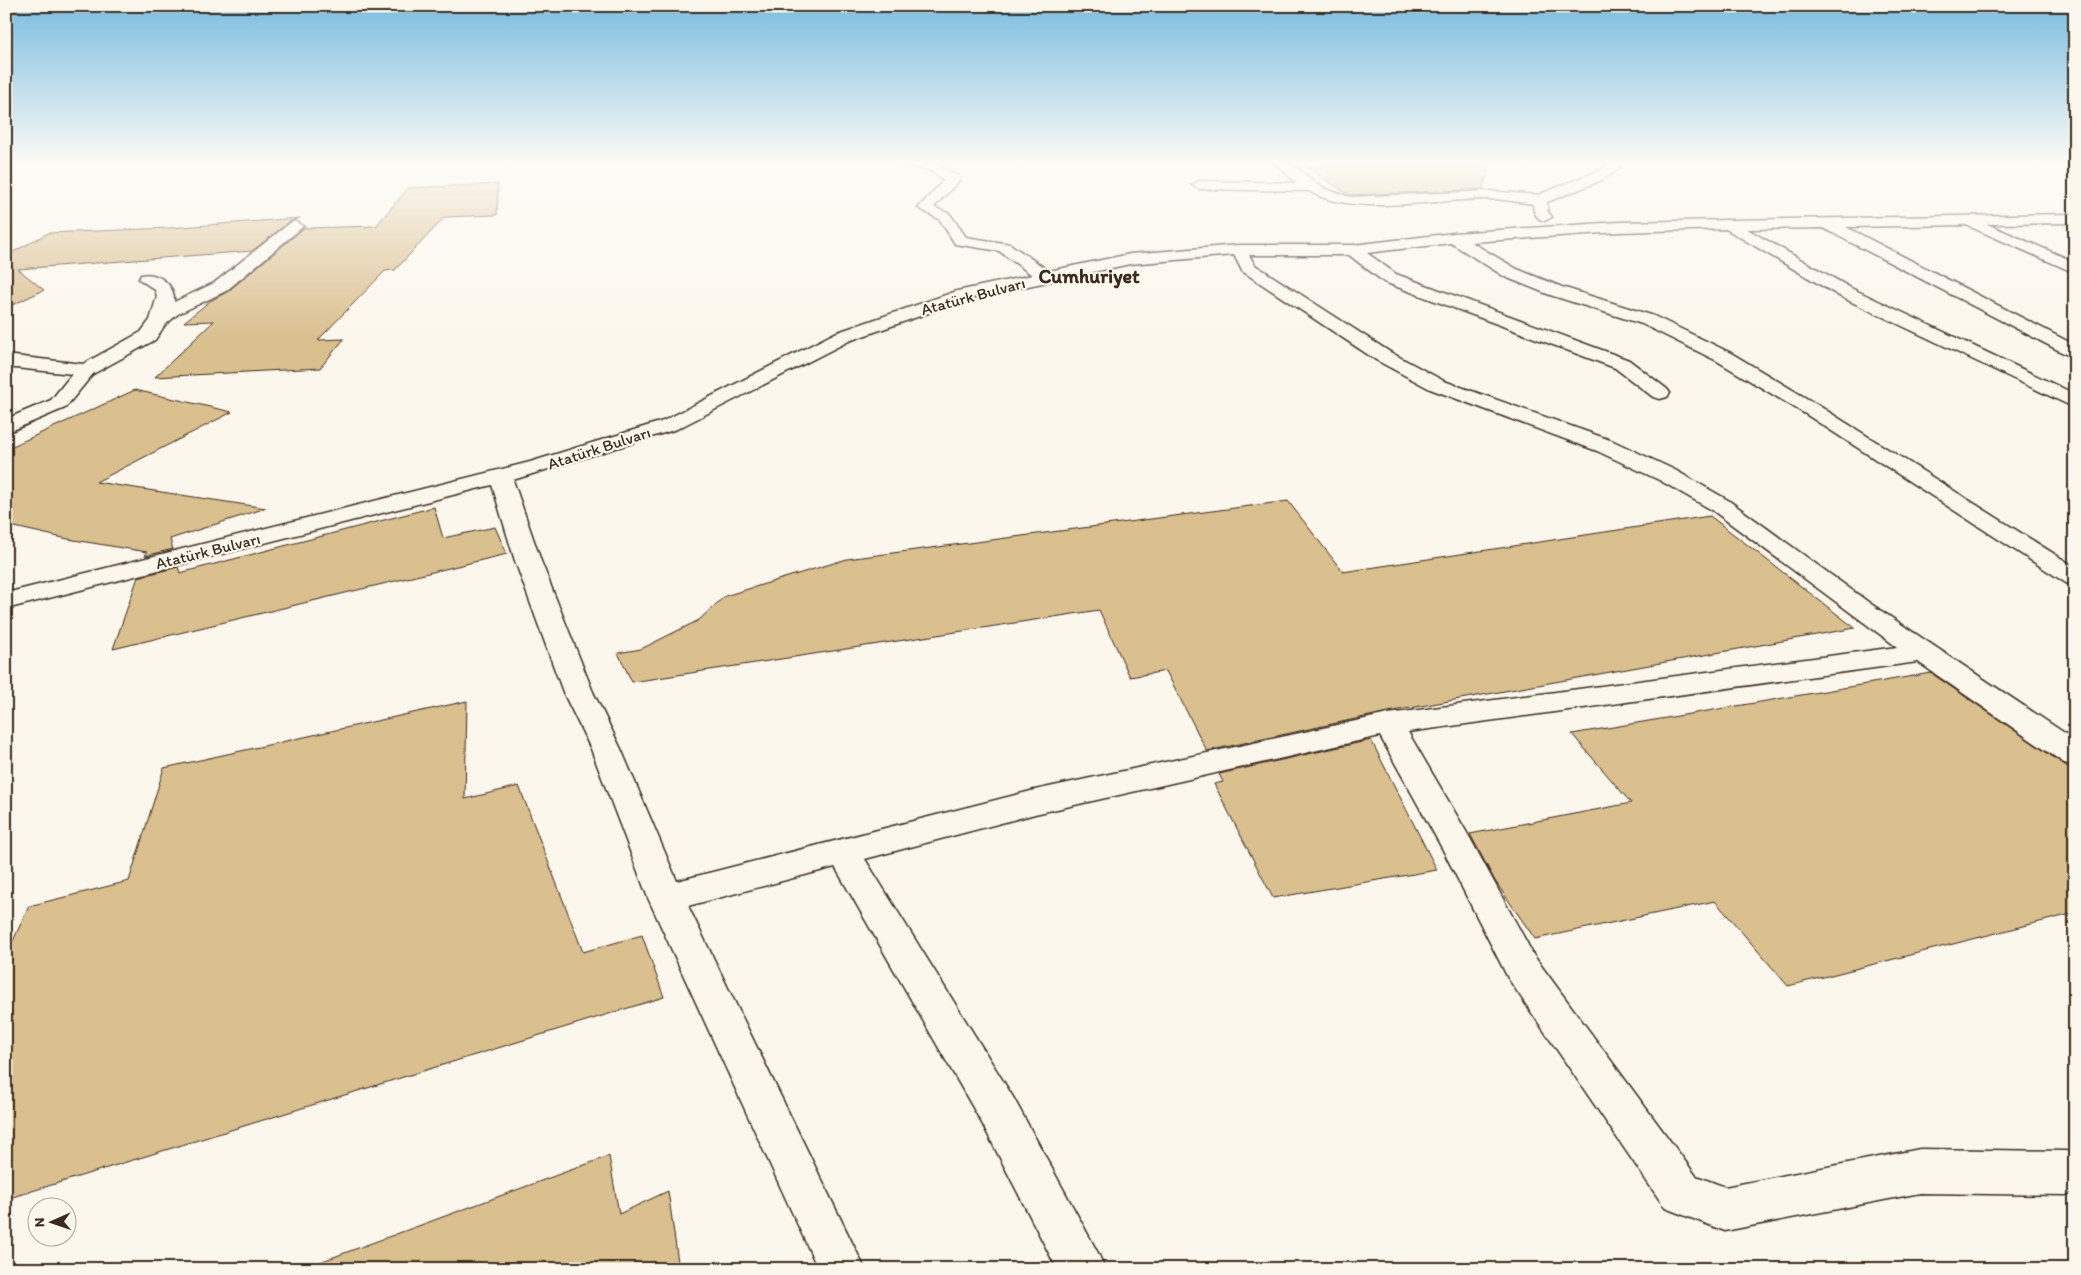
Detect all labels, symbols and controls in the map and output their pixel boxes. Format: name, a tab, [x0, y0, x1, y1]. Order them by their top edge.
district label: Cumhuriyet	[1038, 264, 1140, 289]
street label: Atatürk Bulvarı	[919, 273, 1027, 319]
street label: Atatürk Bulvarı	[545, 422, 653, 474]
street label: Atatürk Bulvarı	[154, 529, 262, 573]
north arrow	[28, 1198, 78, 1248]
text: N	[31, 1217, 48, 1227]

